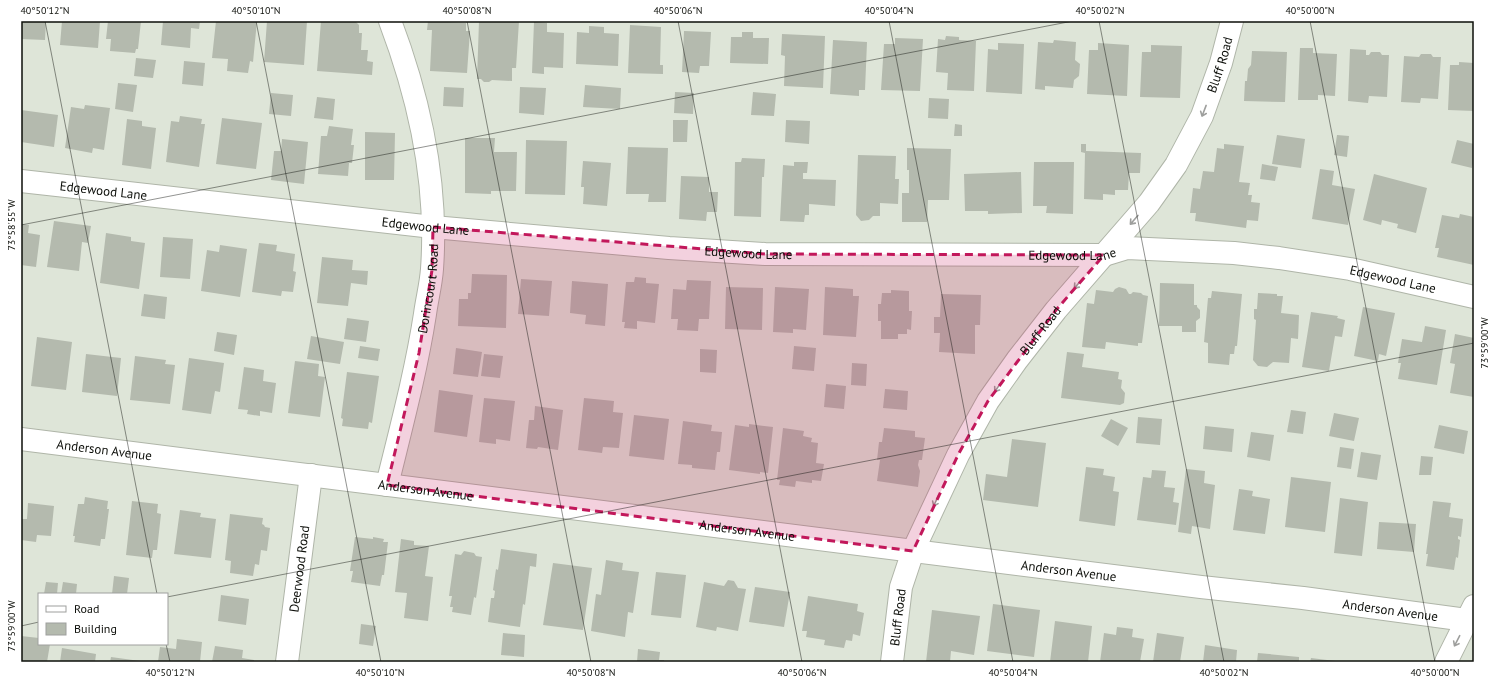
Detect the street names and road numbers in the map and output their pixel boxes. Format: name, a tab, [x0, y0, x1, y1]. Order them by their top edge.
street label: Bluff Road	[1203, 35, 1236, 95]
street label: Edgewood Lane	[59, 177, 148, 204]
street label: Edgewood Lane	[381, 213, 470, 239]
street label: Edgewood Lane	[704, 242, 792, 263]
street label: Dorincourt Road	[413, 243, 442, 335]
street label: Edgewood Lane	[1028, 243, 1118, 264]
street label: Edgewood Lane	[1348, 261, 1438, 297]
street label: Bluff Road	[1016, 302, 1065, 358]
street label: Anderson Avenue	[56, 435, 153, 464]
street label: Anderson Avenue	[377, 475, 475, 504]
street label: Anderson Avenue	[699, 516, 796, 545]
street label: Deerwood Road	[285, 524, 313, 613]
street label: Anderson Avenue	[1020, 556, 1117, 585]
street label: Bluff Road	[885, 588, 909, 647]
street label: Anderson Avenue	[1342, 595, 1439, 625]

